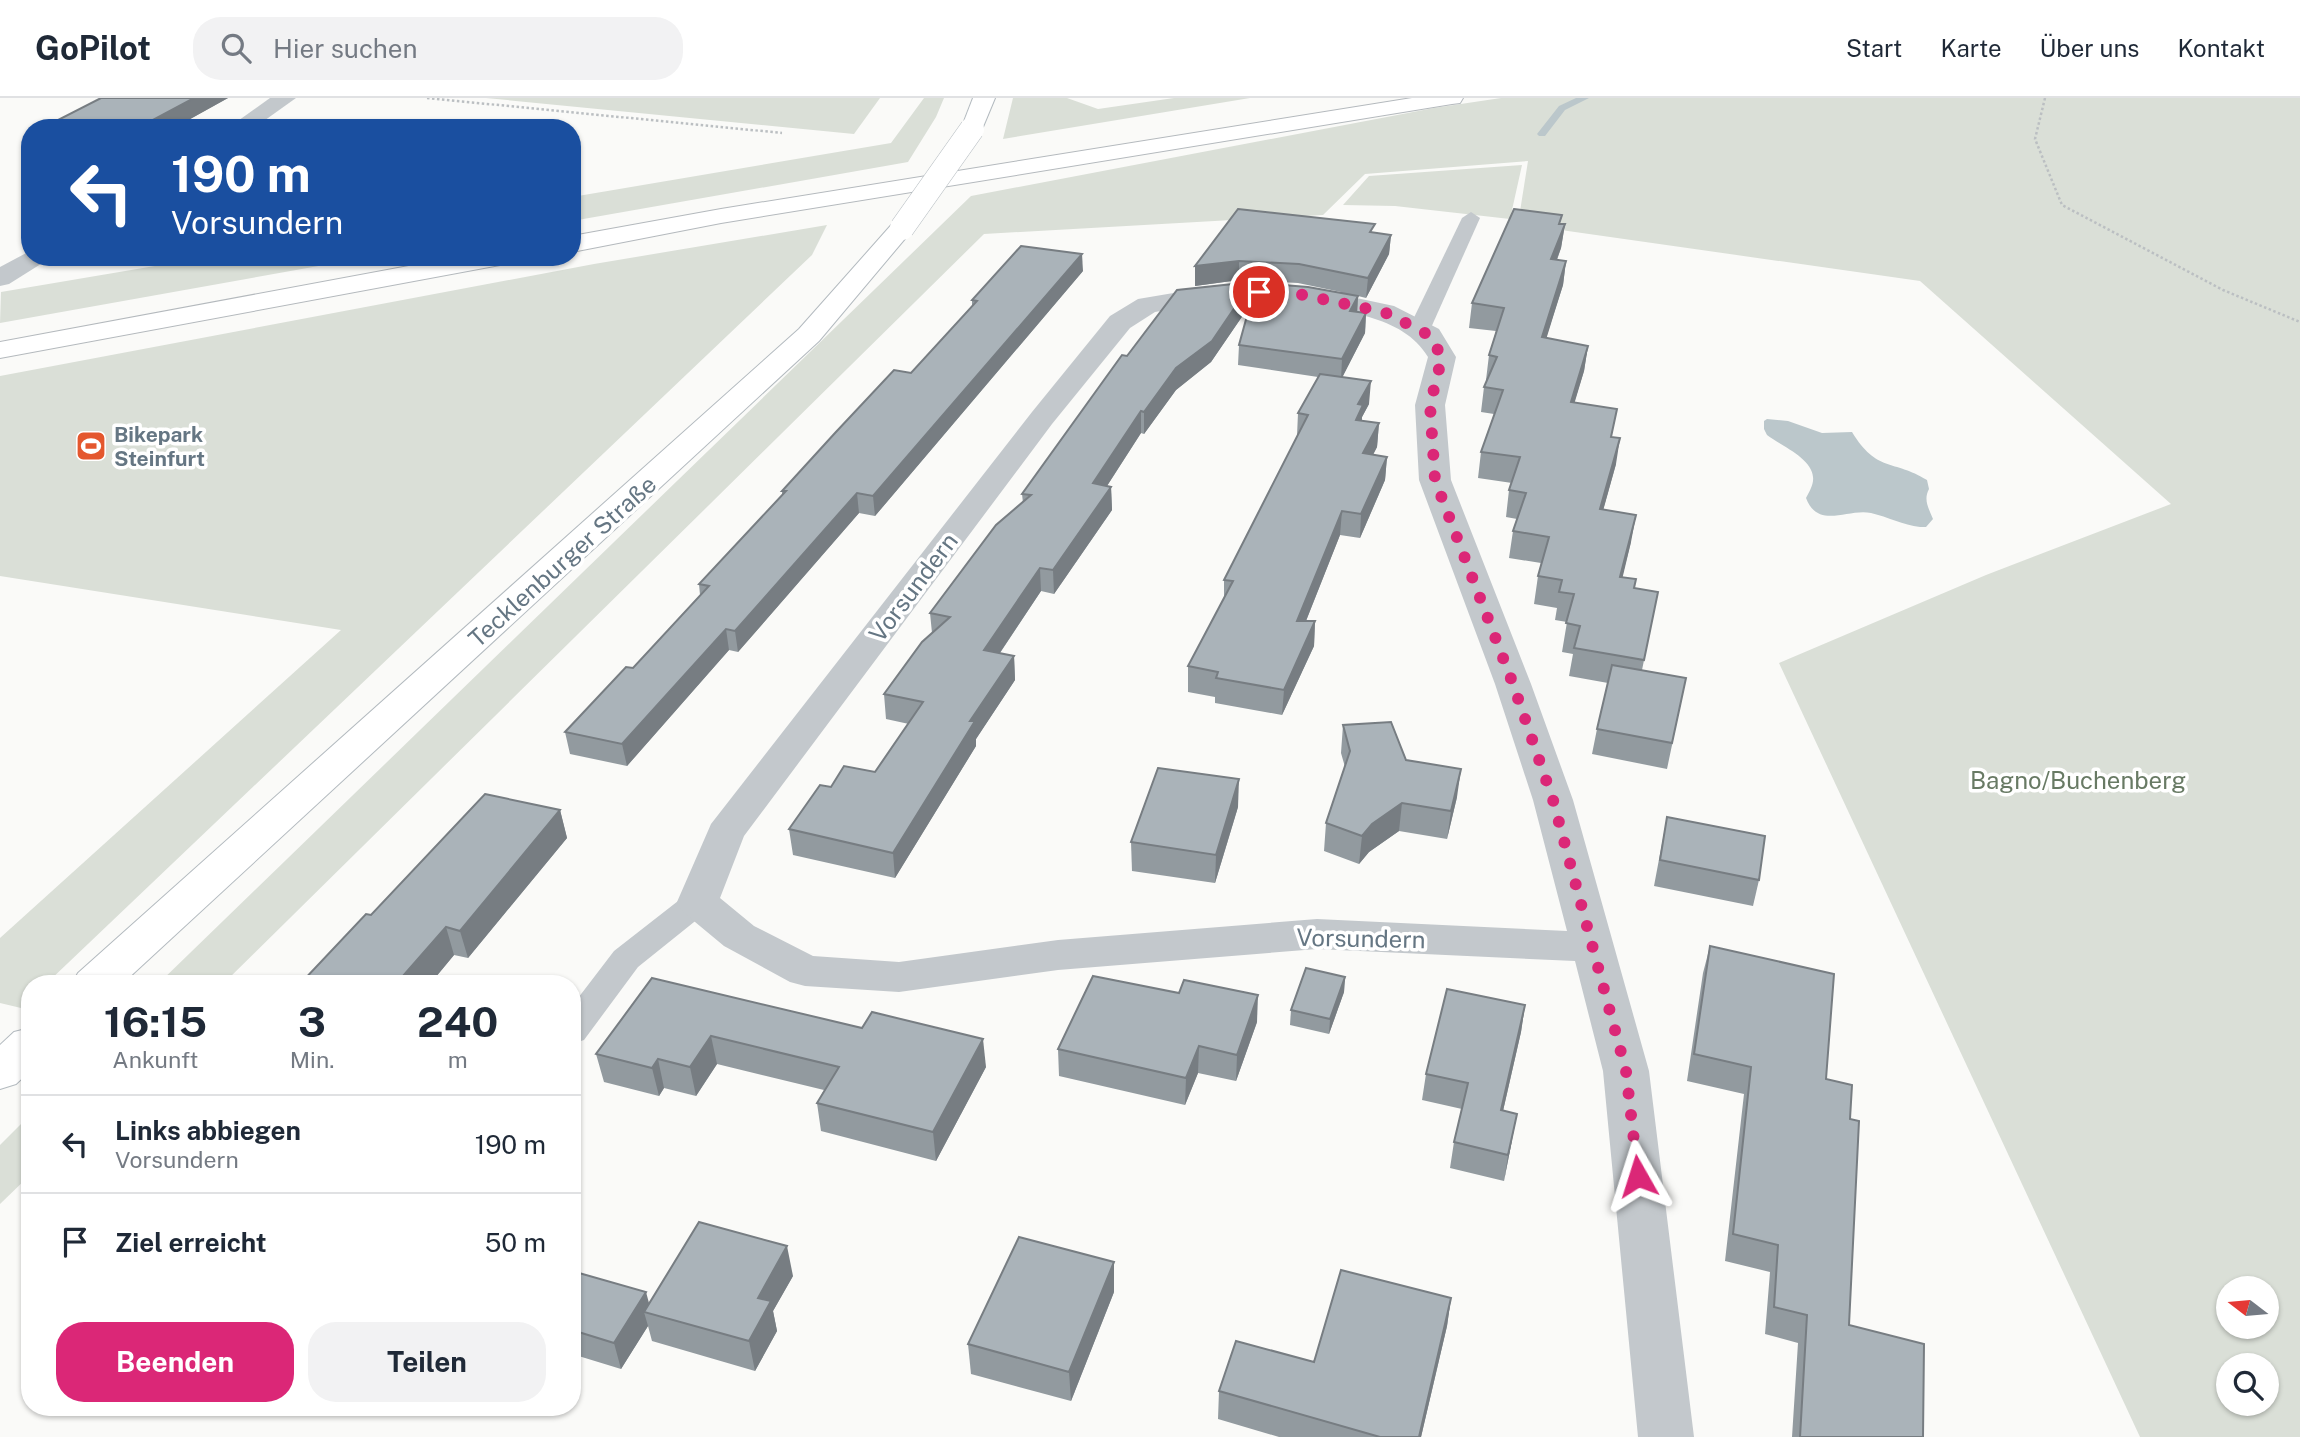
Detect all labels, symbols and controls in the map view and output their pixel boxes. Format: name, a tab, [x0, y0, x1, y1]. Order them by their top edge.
search box	[193, 17, 683, 80]
text: GoPilot	[35, 29, 151, 67]
icon: search	[217, 29, 255, 67]
text: Hier suchen	[273, 33, 418, 64]
text: Start	[1846, 34, 1902, 62]
text: Karte	[1940, 34, 2002, 62]
text: Über uns	[2040, 34, 2139, 62]
text: Kontakt	[2177, 34, 2265, 62]
text: 190 m	[171, 145, 311, 203]
icon: left	[56, 147, 147, 238]
text: Vorsundern	[171, 204, 343, 241]
pin	[1229, 262, 1289, 322]
icon: arrive	[1240, 273, 1278, 311]
place label: Bikepark Steinfurt	[114, 422, 205, 471]
sports icon: Bikepark Steinfurt	[74, 429, 108, 463]
street label: Tecklenburger Straße	[463, 470, 661, 652]
street label: Vorsundern	[863, 527, 963, 647]
park label: Bagno/Buchenberg	[1970, 766, 2186, 794]
street label: Vorsundern	[1296, 923, 1426, 953]
text: 16:15	[104, 997, 207, 1046]
text: 3	[298, 997, 326, 1046]
text: 240	[417, 997, 498, 1046]
text: Ankunft	[112, 1046, 198, 1073]
text: Min.	[290, 1046, 334, 1073]
text: m	[448, 1046, 468, 1073]
text: Links abbiegen	[115, 1115, 301, 1146]
icon: left	[56, 1125, 94, 1163]
text: 190 m	[475, 1129, 546, 1160]
position arrow	[1601, 1139, 1675, 1213]
text: Vorsundern	[115, 1146, 239, 1173]
icon: arrive	[56, 1223, 94, 1261]
text: Ziel erreicht	[115, 1227, 267, 1258]
text: 50 m	[485, 1227, 546, 1258]
north arrow	[2216, 1276, 2278, 1339]
map controls	[2216, 1276, 2279, 1416]
button: Beenden	[56, 1322, 294, 1402]
button: Teilen	[308, 1322, 546, 1402]
button: search	[2216, 1353, 2279, 1416]

